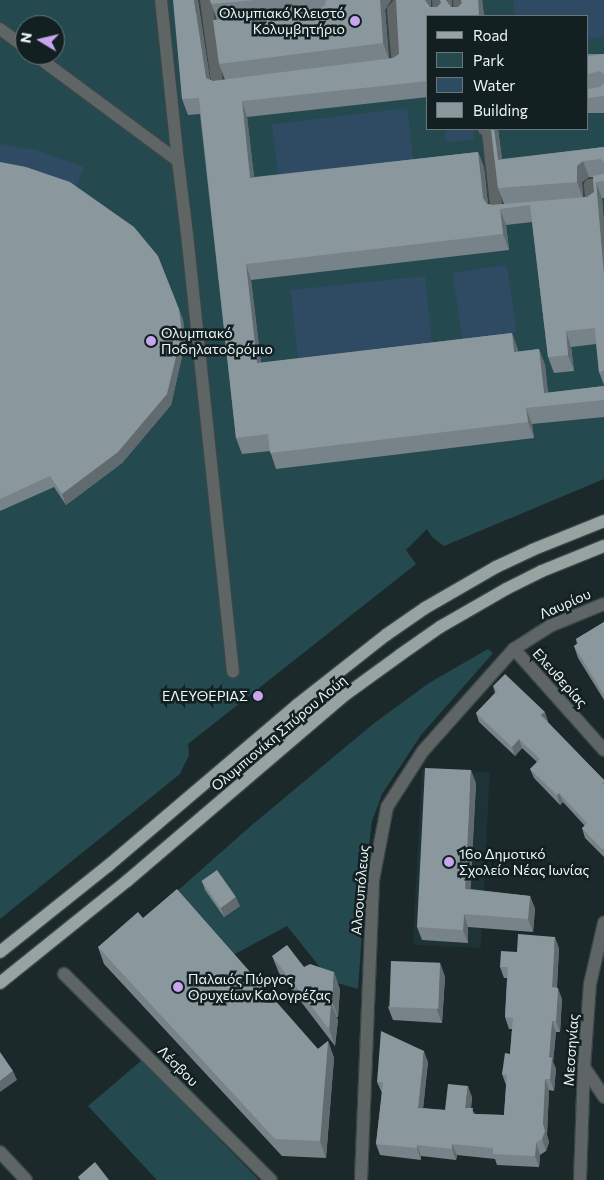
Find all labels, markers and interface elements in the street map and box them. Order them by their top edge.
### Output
place label: Ολυμπιακό Κλειστό Κολυμβητήριο [219,5,345,38]
north arrow [15,15,65,65]
marker: Ολυμπιακό Κλειστό Κολυμβητήριο [349,15,361,27]
legend [426,15,589,130]
text: Road [473,26,508,44]
text: N [16,31,35,44]
text: Park [473,51,504,69]
text: Water [473,76,515,94]
text: Building [473,101,528,119]
place label: Ολυμπιακό Ποδηλατοδρόμιο [161,325,273,358]
marker: Ολυμπιακό Ποδηλατοδρόμιο [145,335,157,347]
street label: Λαυρίου [537,585,593,623]
street label: Ελευθερίας [529,645,591,711]
street label: Ολυμπιονίκη Σπύρου Λούη [208,671,350,795]
place label: ΕΛΕΥΘΕΡΙΑΣ [162,688,248,704]
marker: ΕΛΕΥΘΕΡΙΑΣ [252,690,264,702]
street label: Αλσουπόλεως [348,844,372,936]
place label: 16ο Δημοτικό Σχολείο Νέας Ιωνίας [459,846,589,879]
marker: 16ο Δημοτικό Σχολείο Νέας Ιωνίας [443,856,455,868]
place label: Παλαιός Πύργος Ορυχείων Καλογρέζας [188,971,331,1004]
marker: Παλαιός Πύργος Ορυχείων Καλογρέζας [172,981,184,993]
street label: Μεσσηνίας [560,1013,582,1087]
street label: Λέσβου [154,1042,202,1090]

